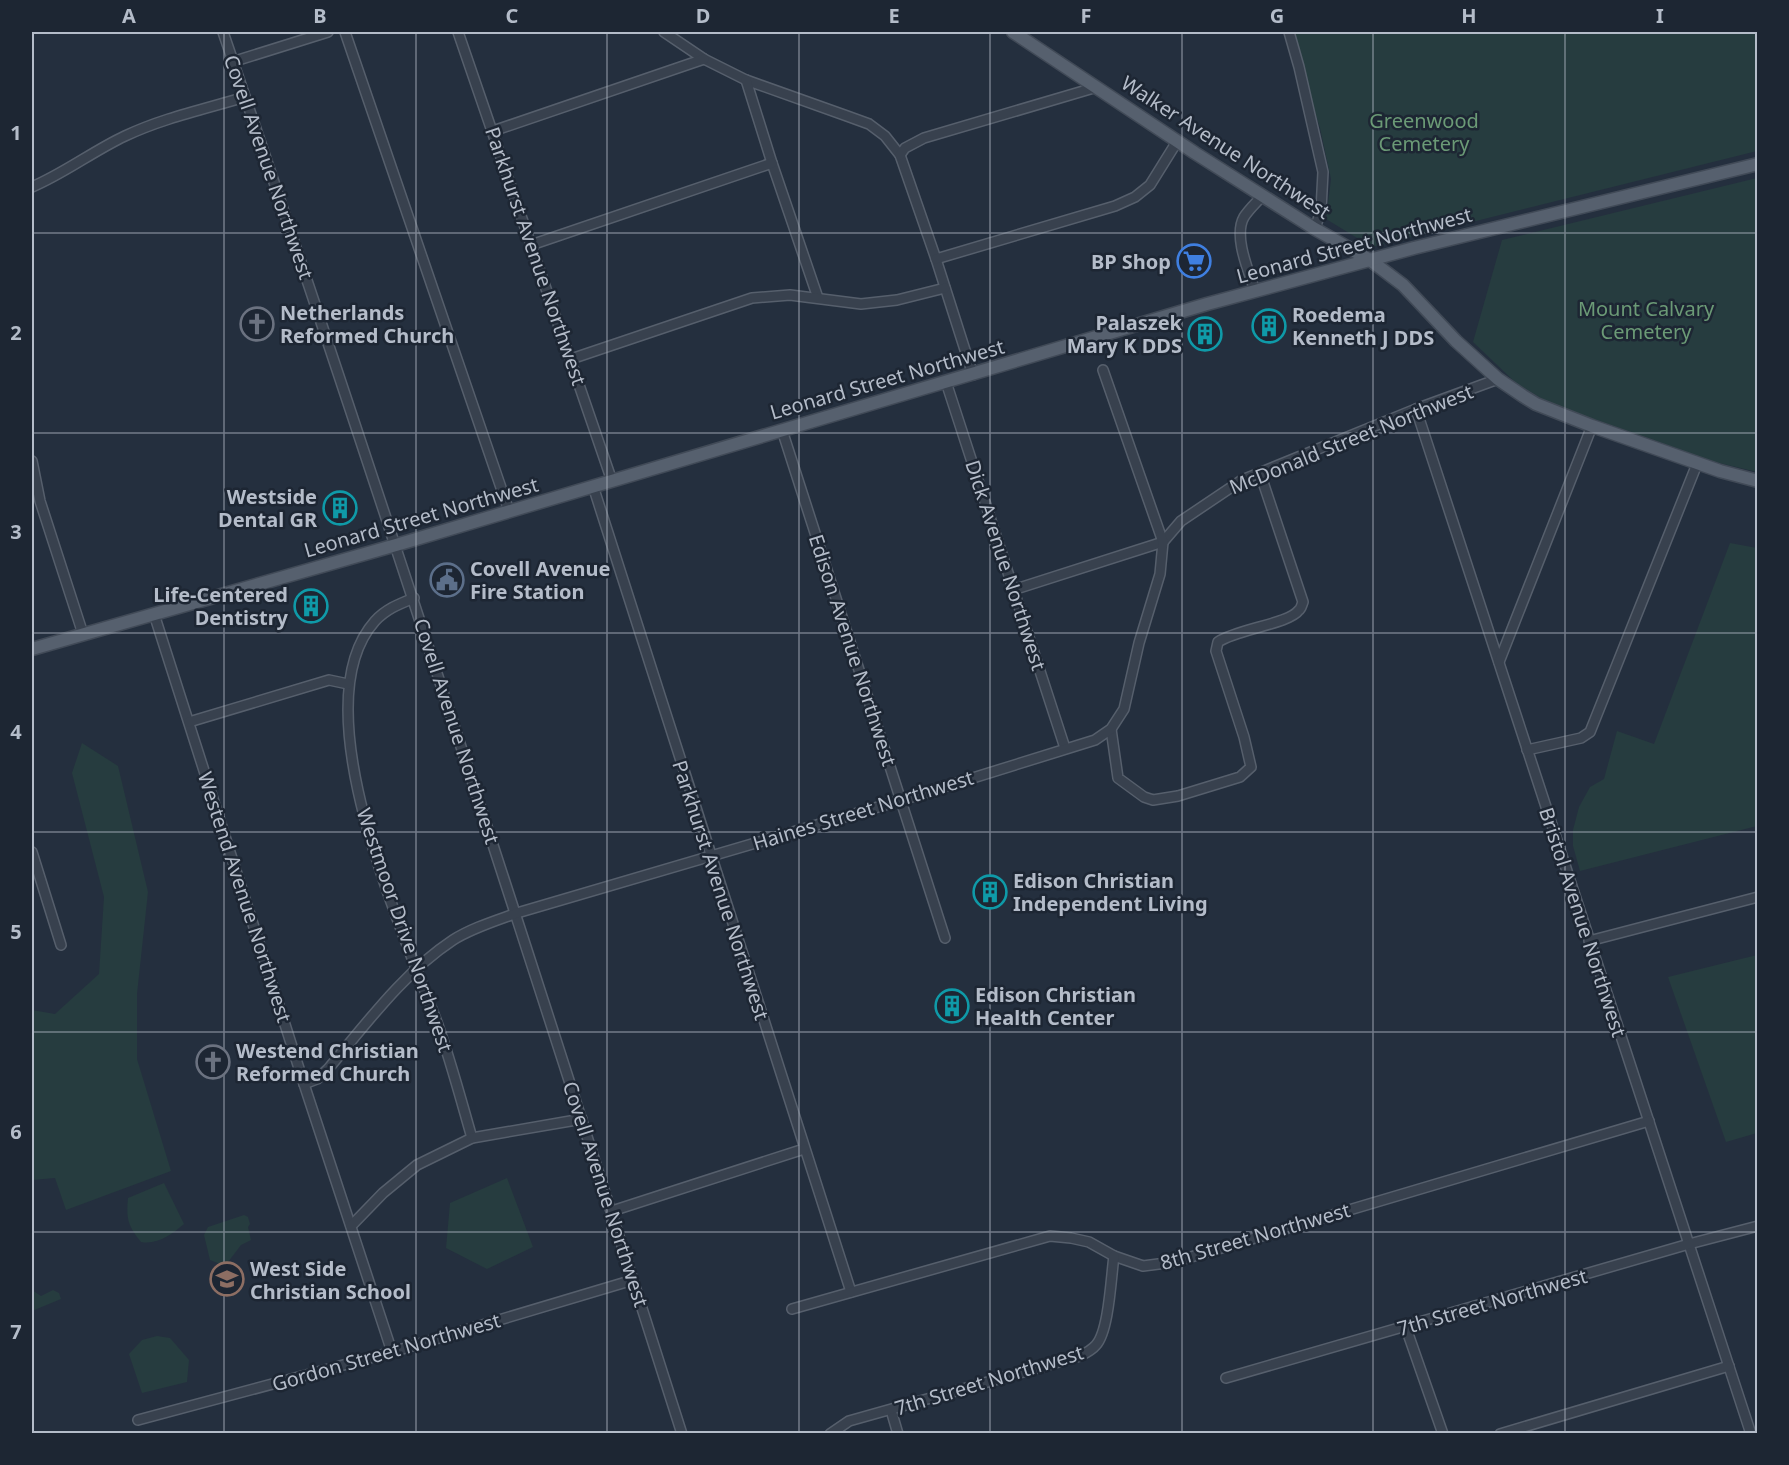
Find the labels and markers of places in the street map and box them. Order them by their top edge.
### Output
supermarket icon: BP Shop [1176,243,1212,279]
place label: BP Shop [1091,248,1171,275]
place label: Netherlands Reformed Church [280,299,454,349]
place label: Roedema Kenneth J DDS [1292,301,1434,351]
church icon: Netherlands Reformed Church [239,306,275,342]
building icon: Roedema Kenneth J DDS [1251,308,1287,344]
place label: Palaszek Mary K DDS [1067,309,1183,359]
building icon: Palaszek Mary K DDS [1187,316,1223,352]
place label: Westside Dental GR [218,483,318,533]
building icon: Westside Dental GR [322,490,358,526]
place label: Covell Avenue Fire Station [470,555,611,605]
public building icon: Covell Avenue Fire Station [429,562,465,598]
place label: Life-Centered Dentistry [153,581,289,631]
building icon: Life-Centered Dentistry [293,588,329,624]
place label: Edison Christian Independent Living [1013,867,1208,917]
building icon: Edison Christian Independent Living [972,874,1008,910]
place label: Edison Christian Health Center [975,981,1136,1031]
building icon: Edison Christian Health Center [934,988,970,1024]
place label: Westend Christian Reformed Church [236,1037,419,1087]
church icon: Westend Christian Reformed Church [195,1044,231,1080]
place label: West Side Christian School [250,1255,411,1305]
school or university icon: West Side Christian School [209,1261,245,1297]

